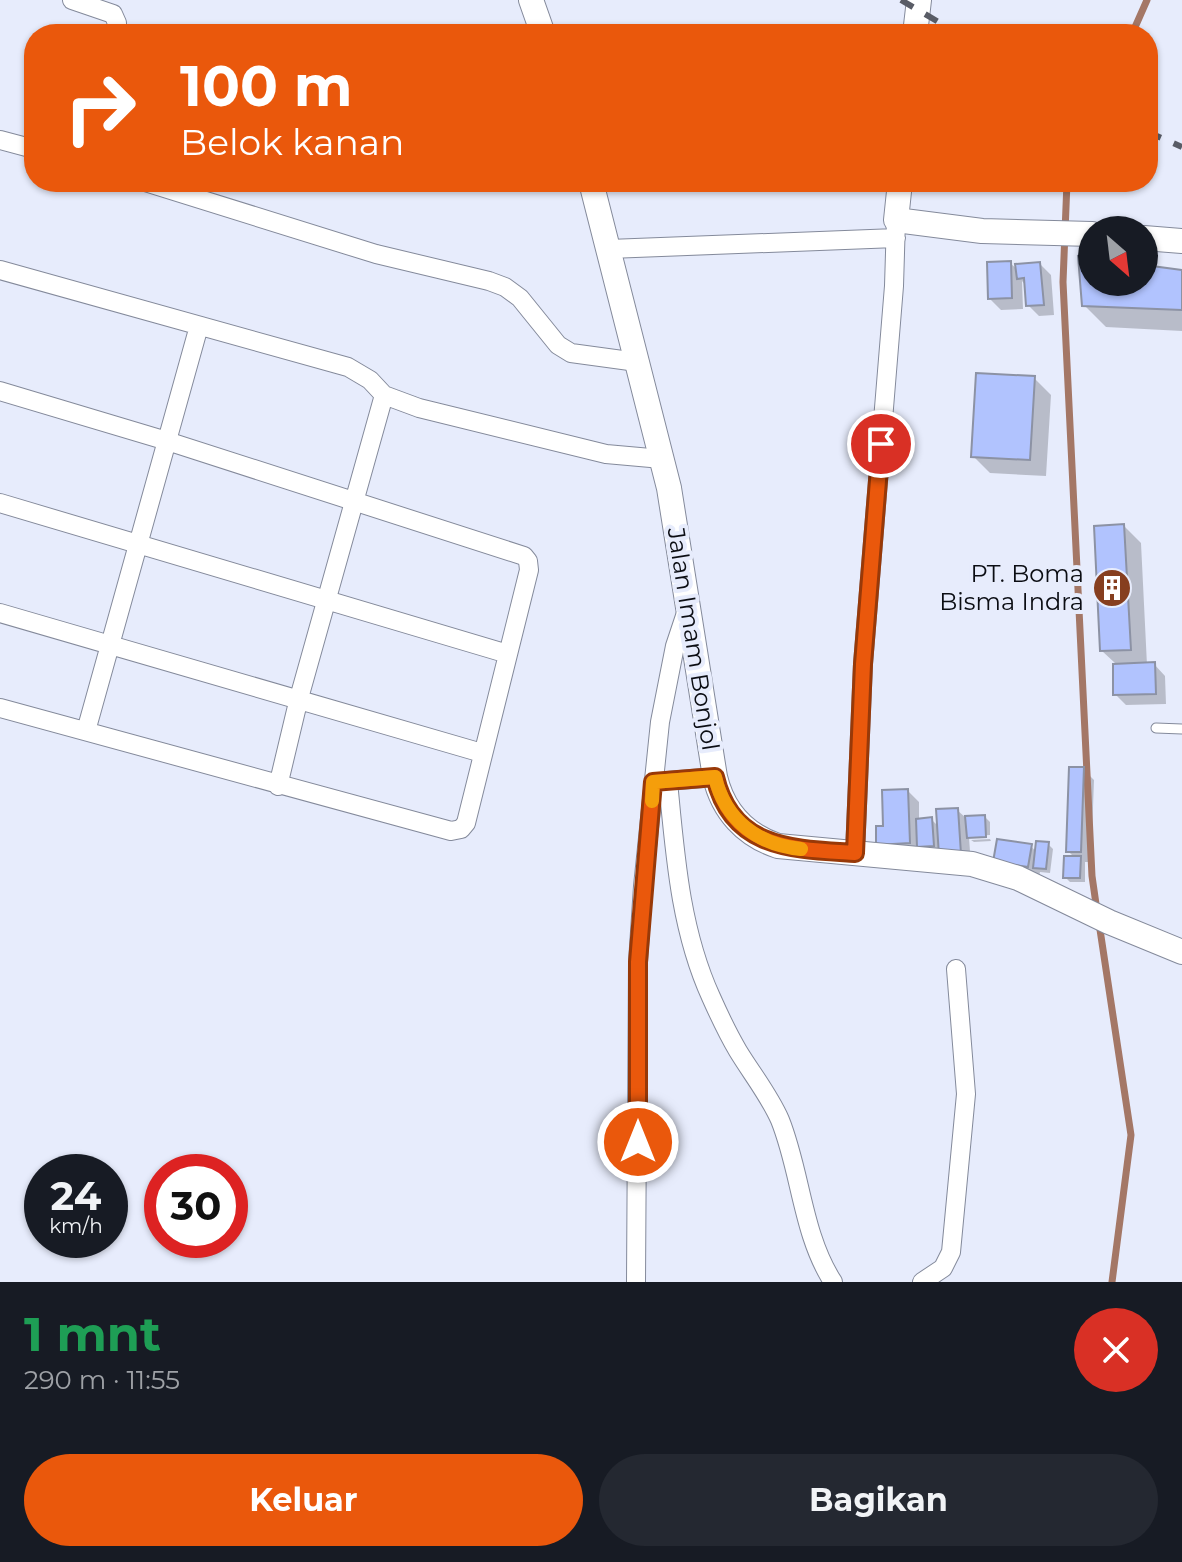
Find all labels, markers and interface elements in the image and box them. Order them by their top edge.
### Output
text: 100 m [180,52,353,120]
icon: right [48,56,152,160]
text: Belok kanan [180,120,404,164]
north arrow [1078,216,1158,296]
map controls [1078,216,1158,296]
pin [847,410,915,478]
icon: arrive [859,422,903,466]
street label: Jalan Imam Bonjol [661,524,725,752]
place label: PT. Boma Bisma Indra [939,559,1084,616]
building icon: PT. Boma Bisma Indra [1091,567,1133,609]
position arrow [596,1100,680,1184]
speed limit sign: 30 [144,1154,248,1258]
text: 24 [51,1171,101,1220]
text: km/h [49,1214,103,1238]
text: 1 mnt [24,1305,161,1363]
button: close [1074,1308,1158,1392]
text: 290 m · 11:55 [24,1364,180,1396]
button: Keluar [24,1454,583,1546]
button: Bagikan [599,1454,1158,1546]

